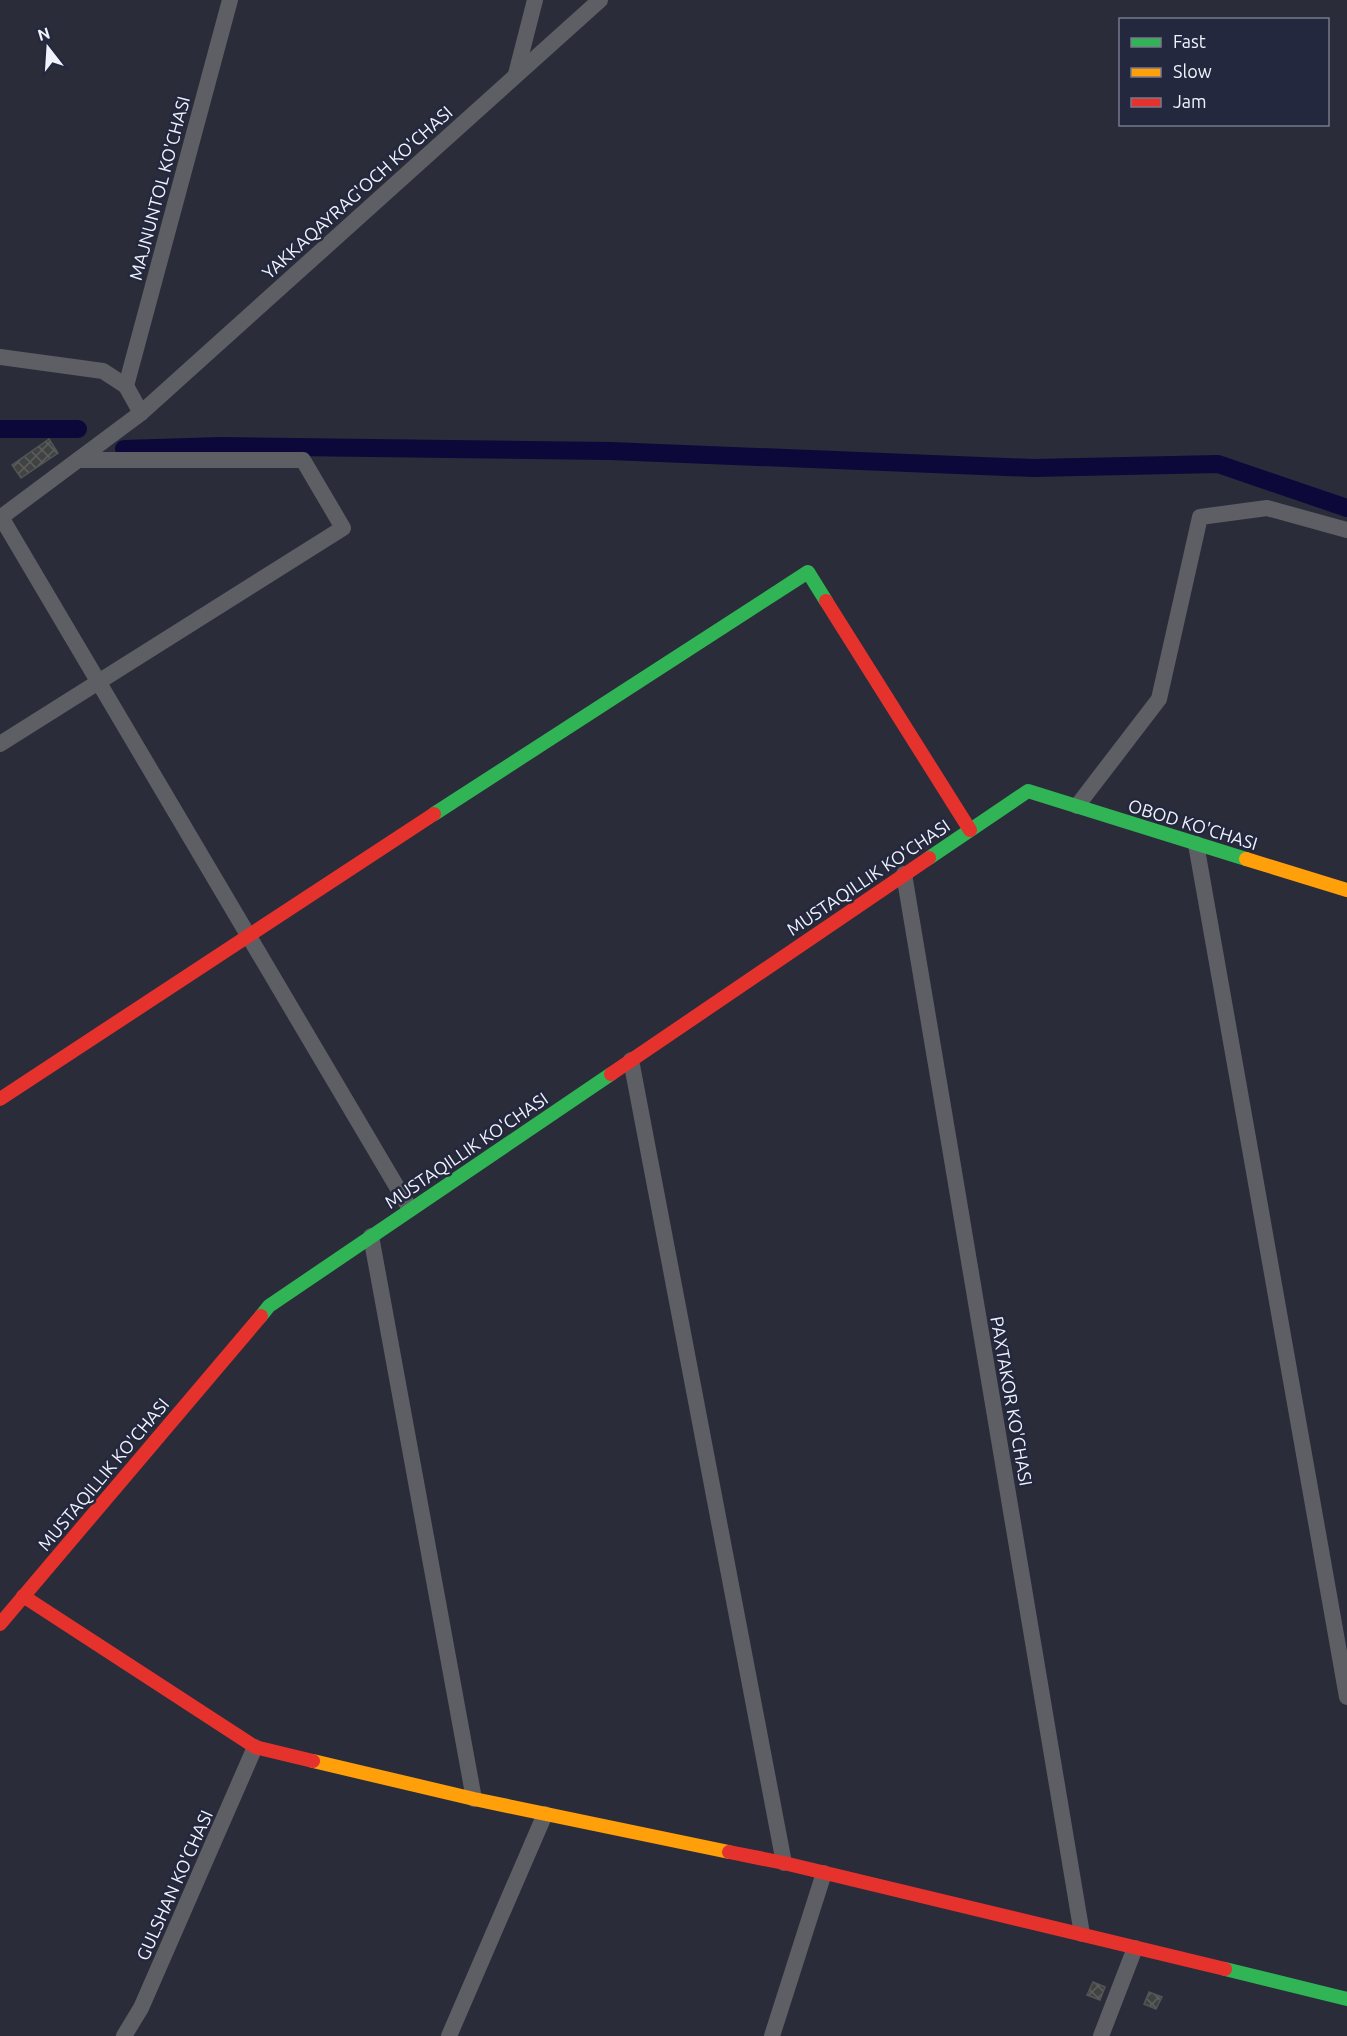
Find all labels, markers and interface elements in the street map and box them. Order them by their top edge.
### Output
north arrow [18,18,78,78]
legend [1119,18,1329,126]
text: N [35,23,52,44]
text: Fast [1173,31,1206,51]
text: Slow [1173,61,1212,81]
text: Jam [1173,91,1207,111]
street label: MAJNUNTOL KO'CHASI [125,94,193,282]
street label: YAKKAQAYRAG'OCH KO'CHASI [258,101,457,283]
street label: OBOD KO'CHASI [1126,795,1260,853]
street label: MUSTAQILLIK KO'CHASI [783,815,954,940]
street label: MUSTAQILLIK KO'CHASI [381,1088,552,1213]
street label: PAXTAKOR KO'CHASI [987,1315,1037,1487]
street label: MUSTAQILLIK KO'CHASI [33,1394,173,1555]
street label: GULSHAN KO'CHASI [132,1807,216,1963]

